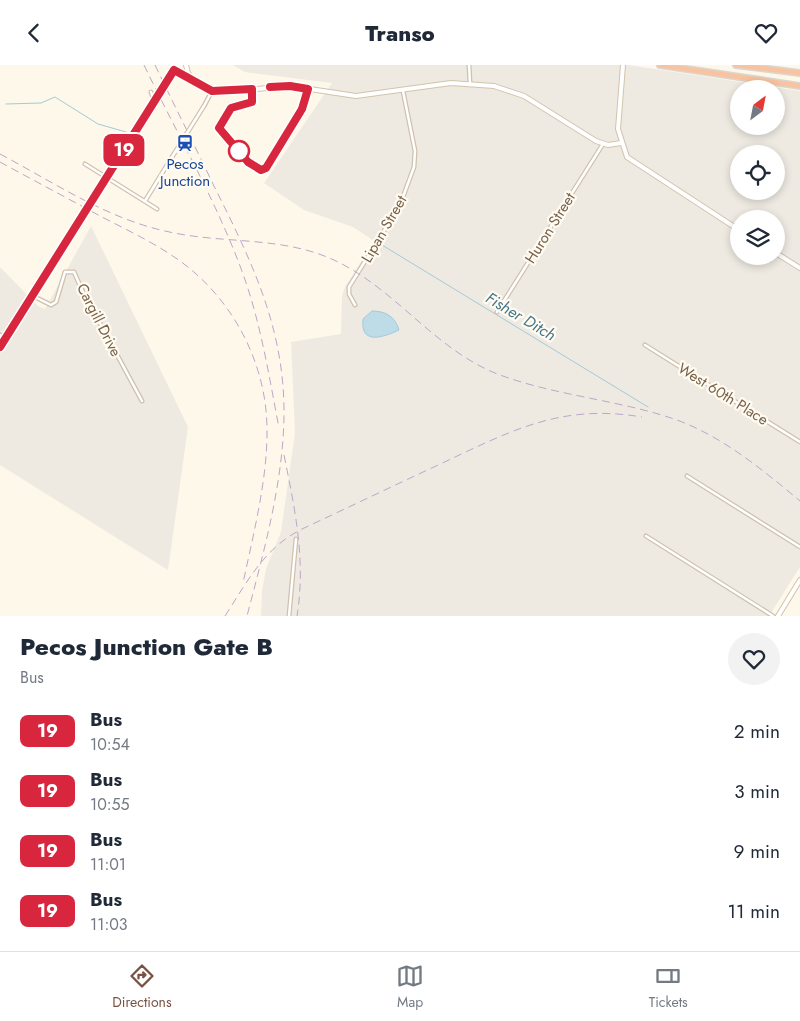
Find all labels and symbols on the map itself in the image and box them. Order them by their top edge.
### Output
north arrow [730,80,785,135]
station icon: Pecos Junction [175,133,195,153]
line badge: 19 [102,134,146,166]
unlabelled marker [228,140,250,162]
place label: Pecos Junction [158,153,210,192]
street label: Huron Street [520,188,581,268]
street label: Lipan Street [356,191,412,267]
street label: Cargill Drive [71,280,127,361]
water label: Fisher Ditch [481,286,560,346]
street label: West 60th Place [674,357,773,431]

